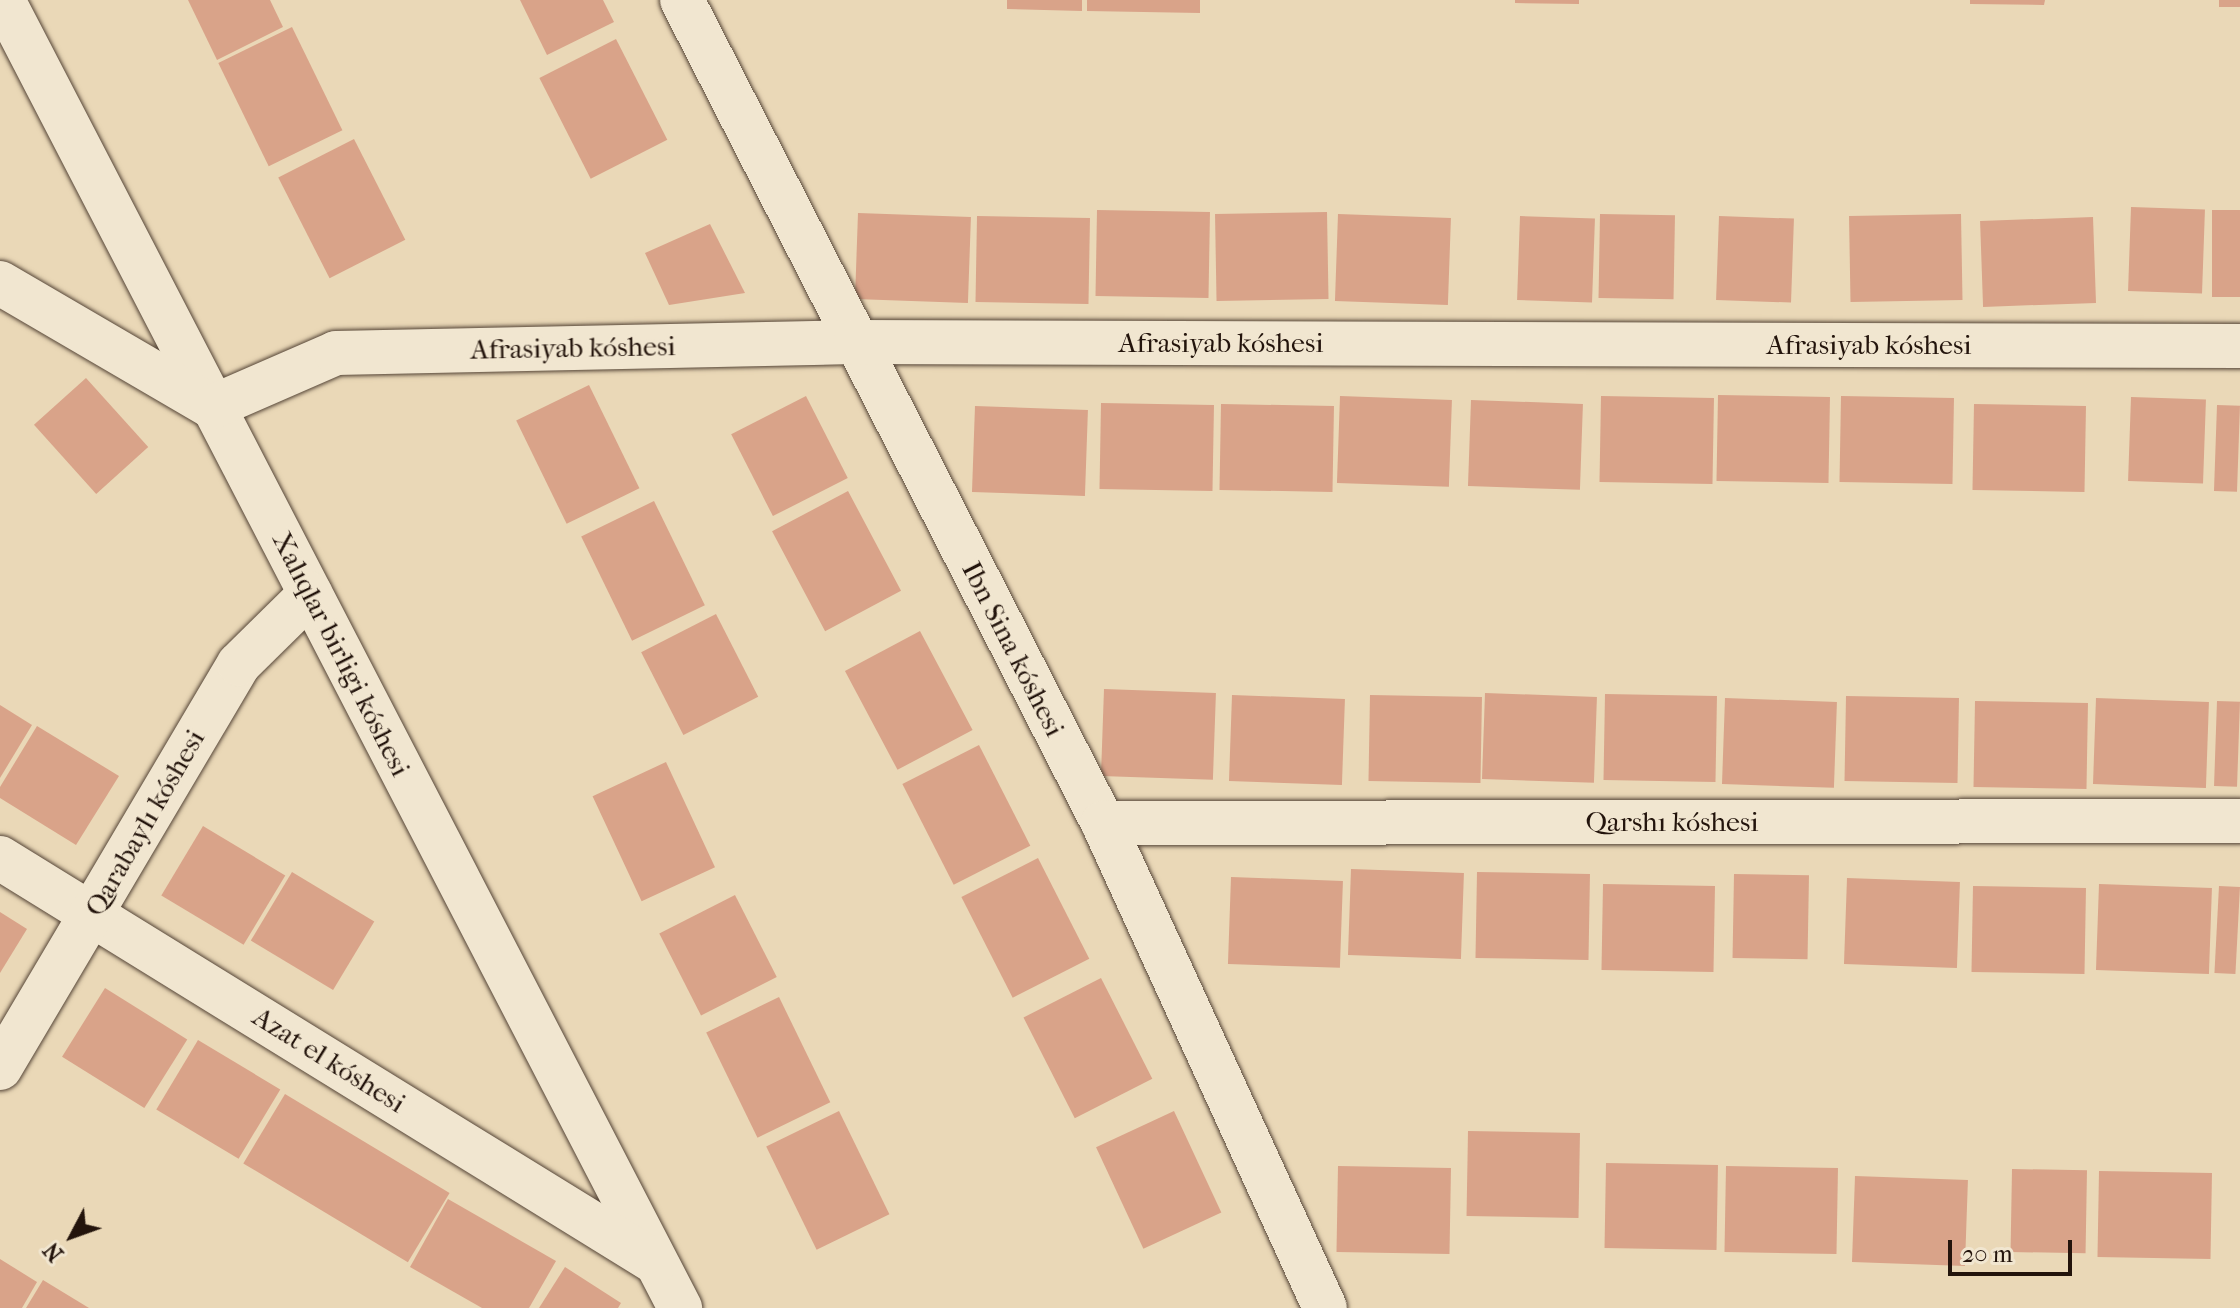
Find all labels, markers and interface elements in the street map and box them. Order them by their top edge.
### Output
street label: Afrasiyab kóshesi [1118,326,1324,360]
street label: Afrasiyab kóshesi [1766,328,1972,362]
street label: Afrasiyab kóshesi [470,329,676,367]
street label: Xalıqlar birligi kóshesi [265,526,417,782]
street label: Ibn Sina kóshesi [954,556,1072,742]
street label: Qarabaylı kóshesi [78,724,212,922]
street label: Qarshı kóshesi [1585,805,1759,839]
street label: Azat el kóshesi [247,1000,411,1120]
north arrow [32,1196,112,1276]
scale bar [1952,1224,2076,1274]
text: N [39,1237,69,1267]
text: 20 m [1962,1240,2013,1268]

